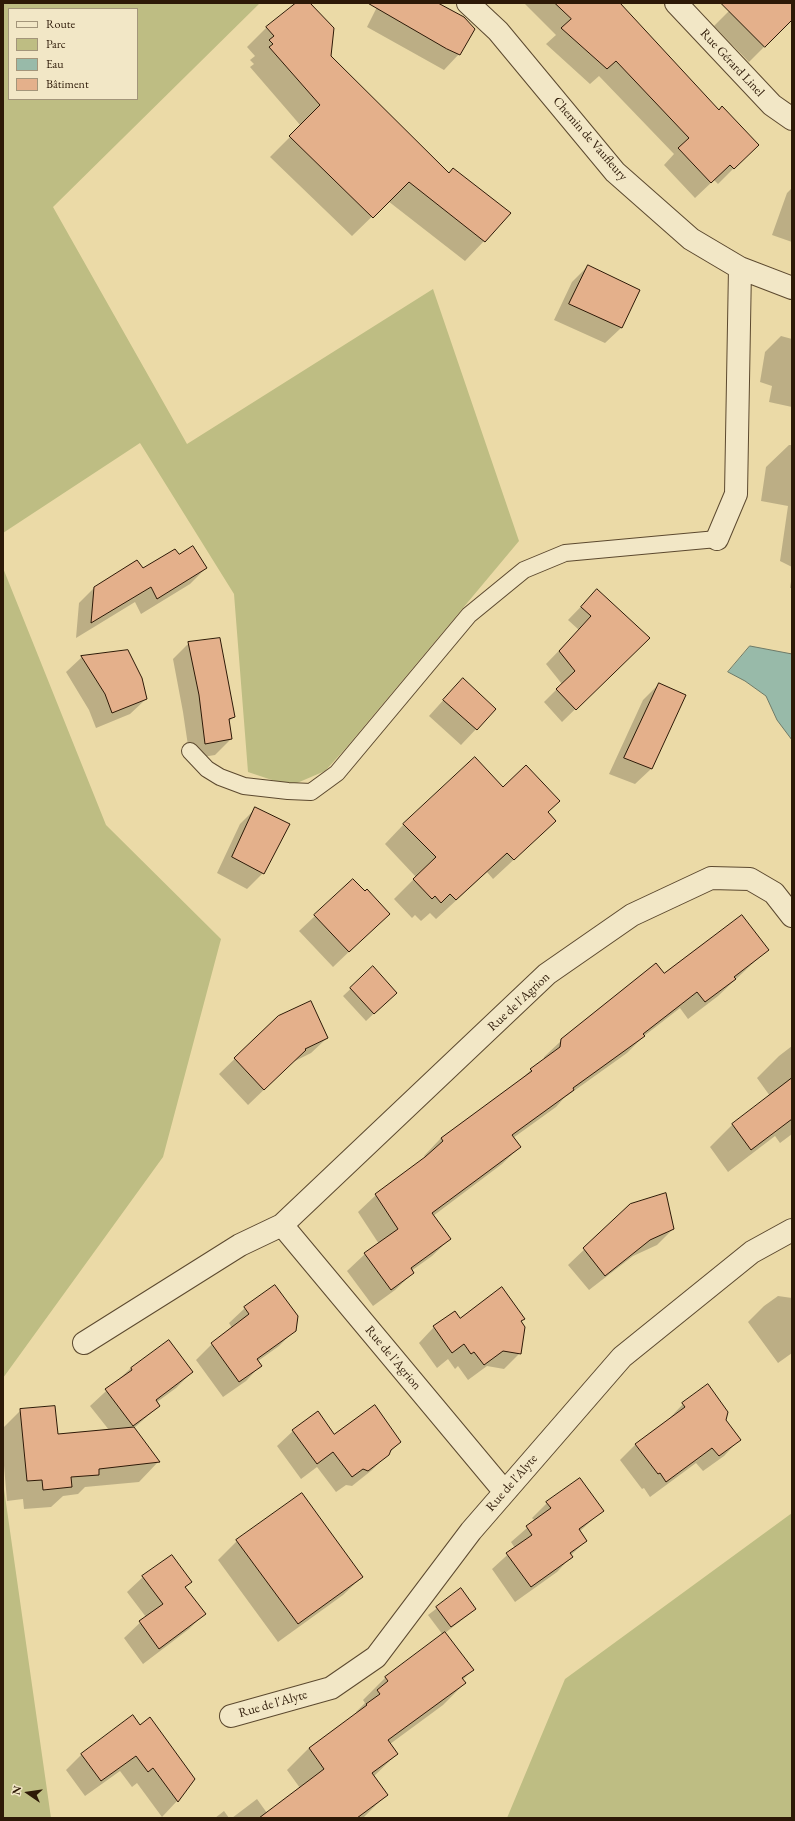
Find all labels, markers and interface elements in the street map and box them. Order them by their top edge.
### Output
legend [8,8,138,100]
text: Route [46,16,75,32]
street label: Rue Gérard Linel [697,26,767,100]
text: Parc [46,36,66,52]
text: Eau [46,56,64,72]
text: Bâtiment [46,76,89,92]
street label: Chemin de Vaufleury [549,94,631,184]
street label: Rue de l'Agrion [485,969,553,1035]
street label: Rue de l'Agrion [362,1323,424,1393]
street label: Rue de l'Alyte [483,1451,541,1515]
street label: Rue de l'Alyte [237,1687,309,1721]
north arrow [8,1773,48,1813]
text: N [8,1784,24,1796]

